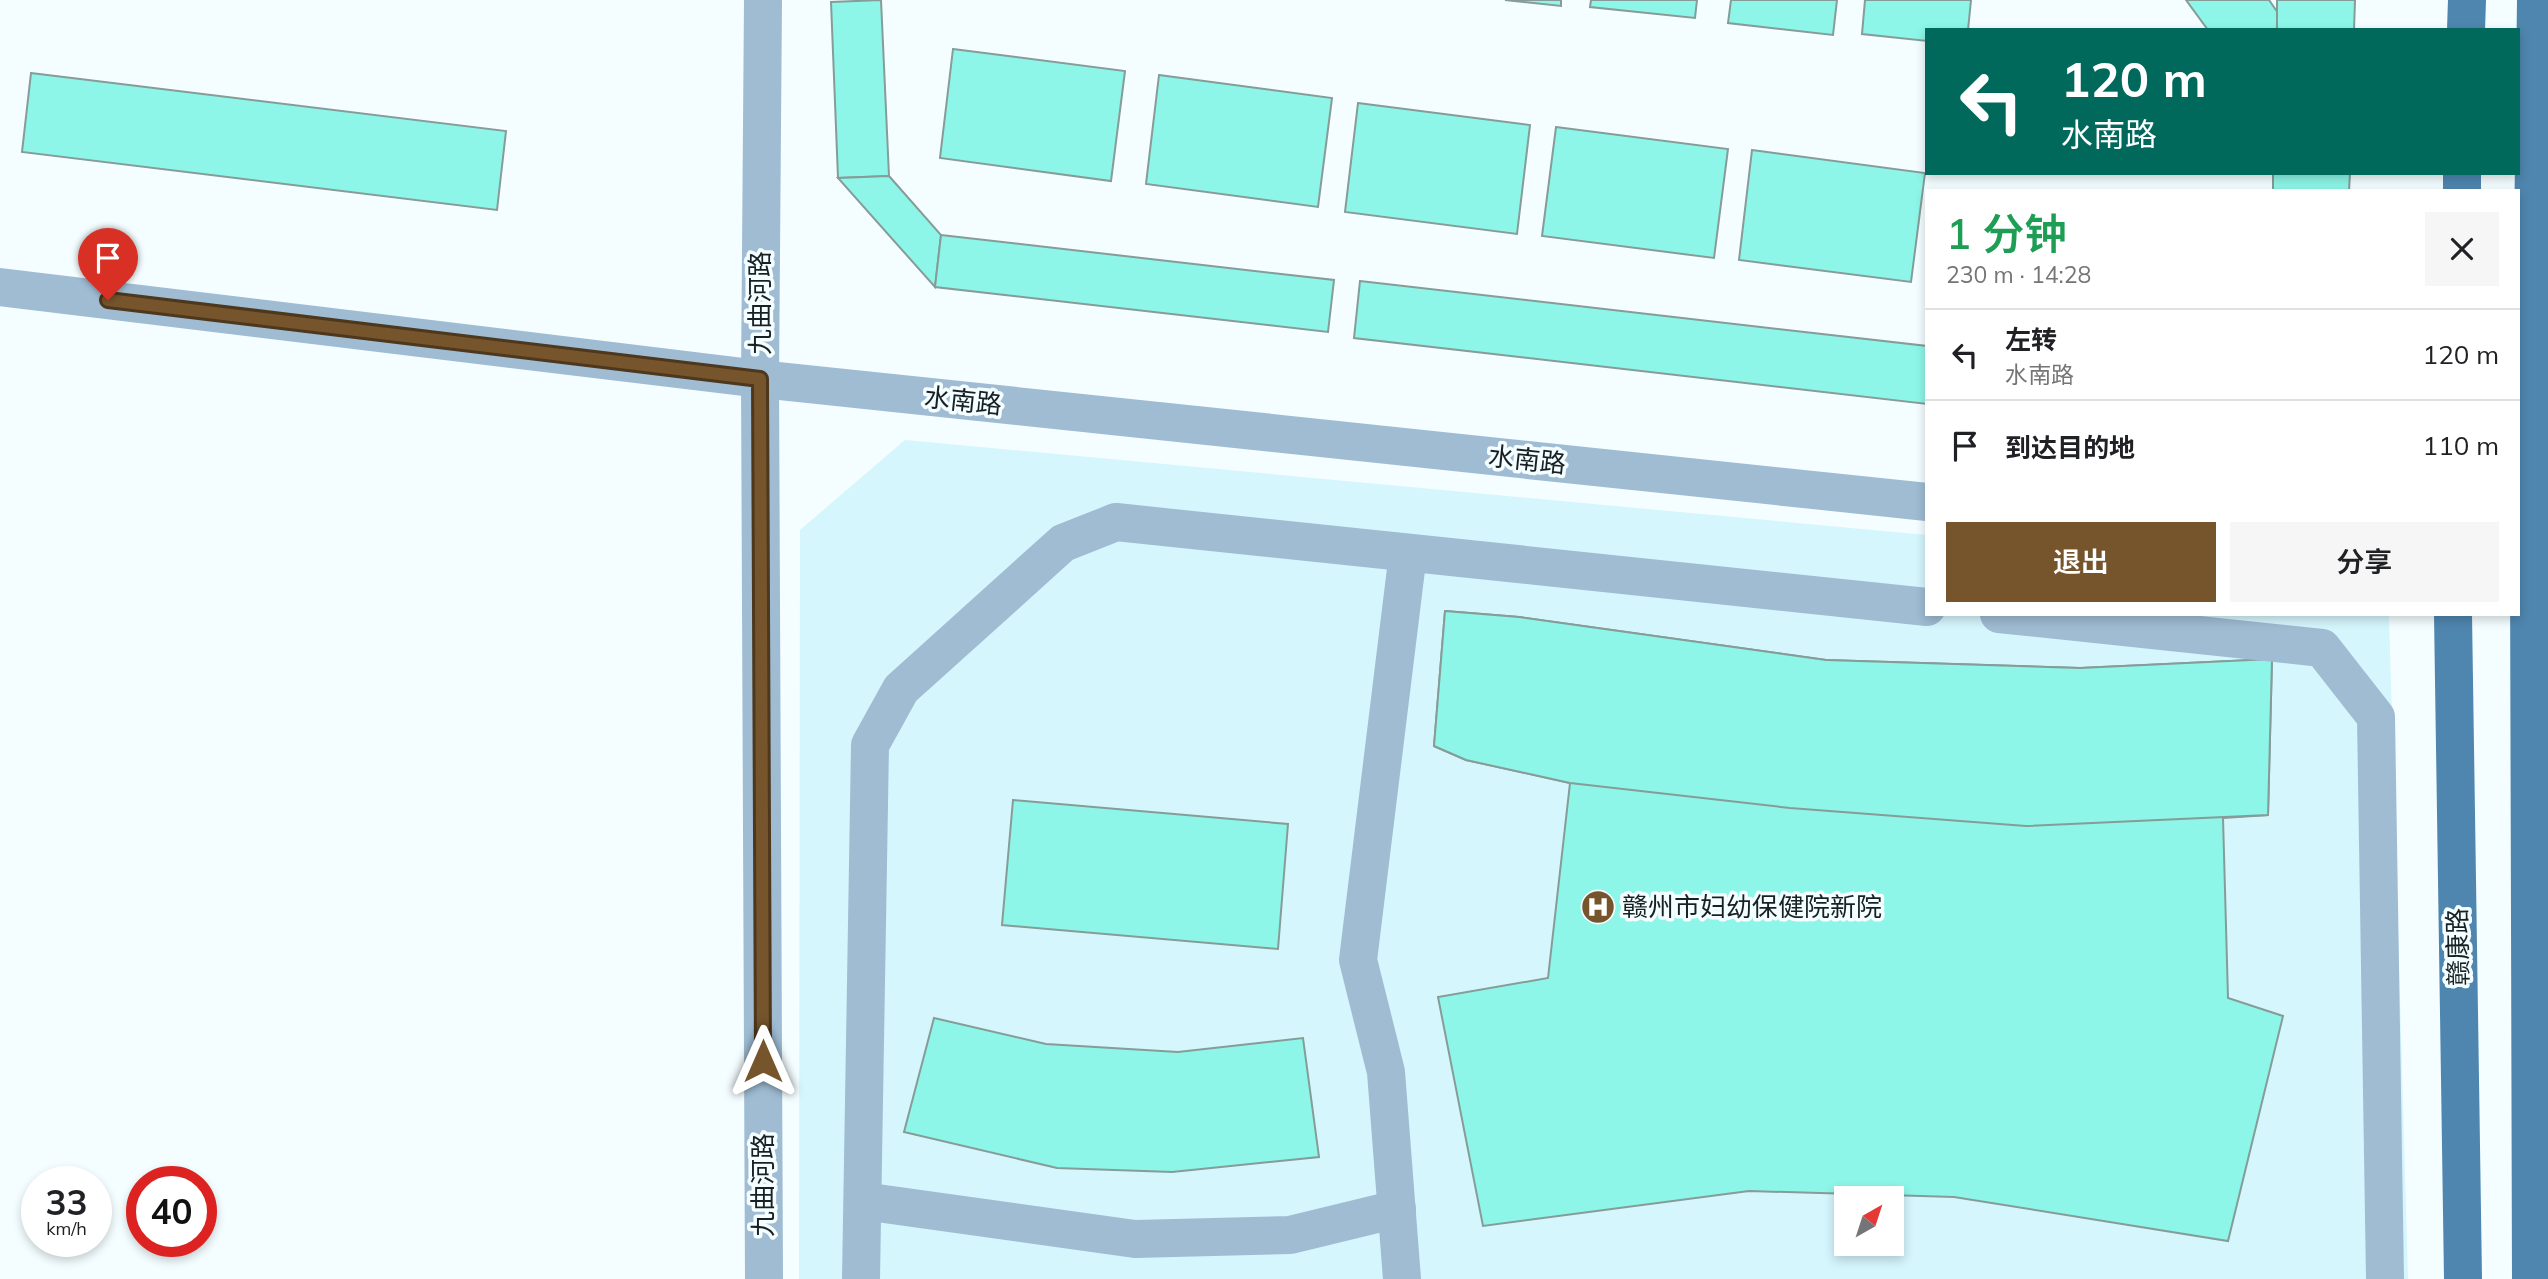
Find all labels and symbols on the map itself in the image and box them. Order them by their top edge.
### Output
pin [78,228,138,300]
street label: 九曲河路 [743,251,776,355]
street label: 水南路 [923,380,1004,421]
street label: 水南路 [1487,439,1568,480]
hospital icon: 赣州市妇幼保健院新院 [1579,888,1617,926]
place label: 赣州市妇幼保健院新院 [1622,890,1882,923]
street label: 赣康路 [2440,908,2475,986]
position arrow [726,1024,800,1098]
street label: 九曲河路 [746,1133,779,1237]
speed limit sign: 40 [126,1166,217,1257]
north arrow [1834,1186,1904,1256]

